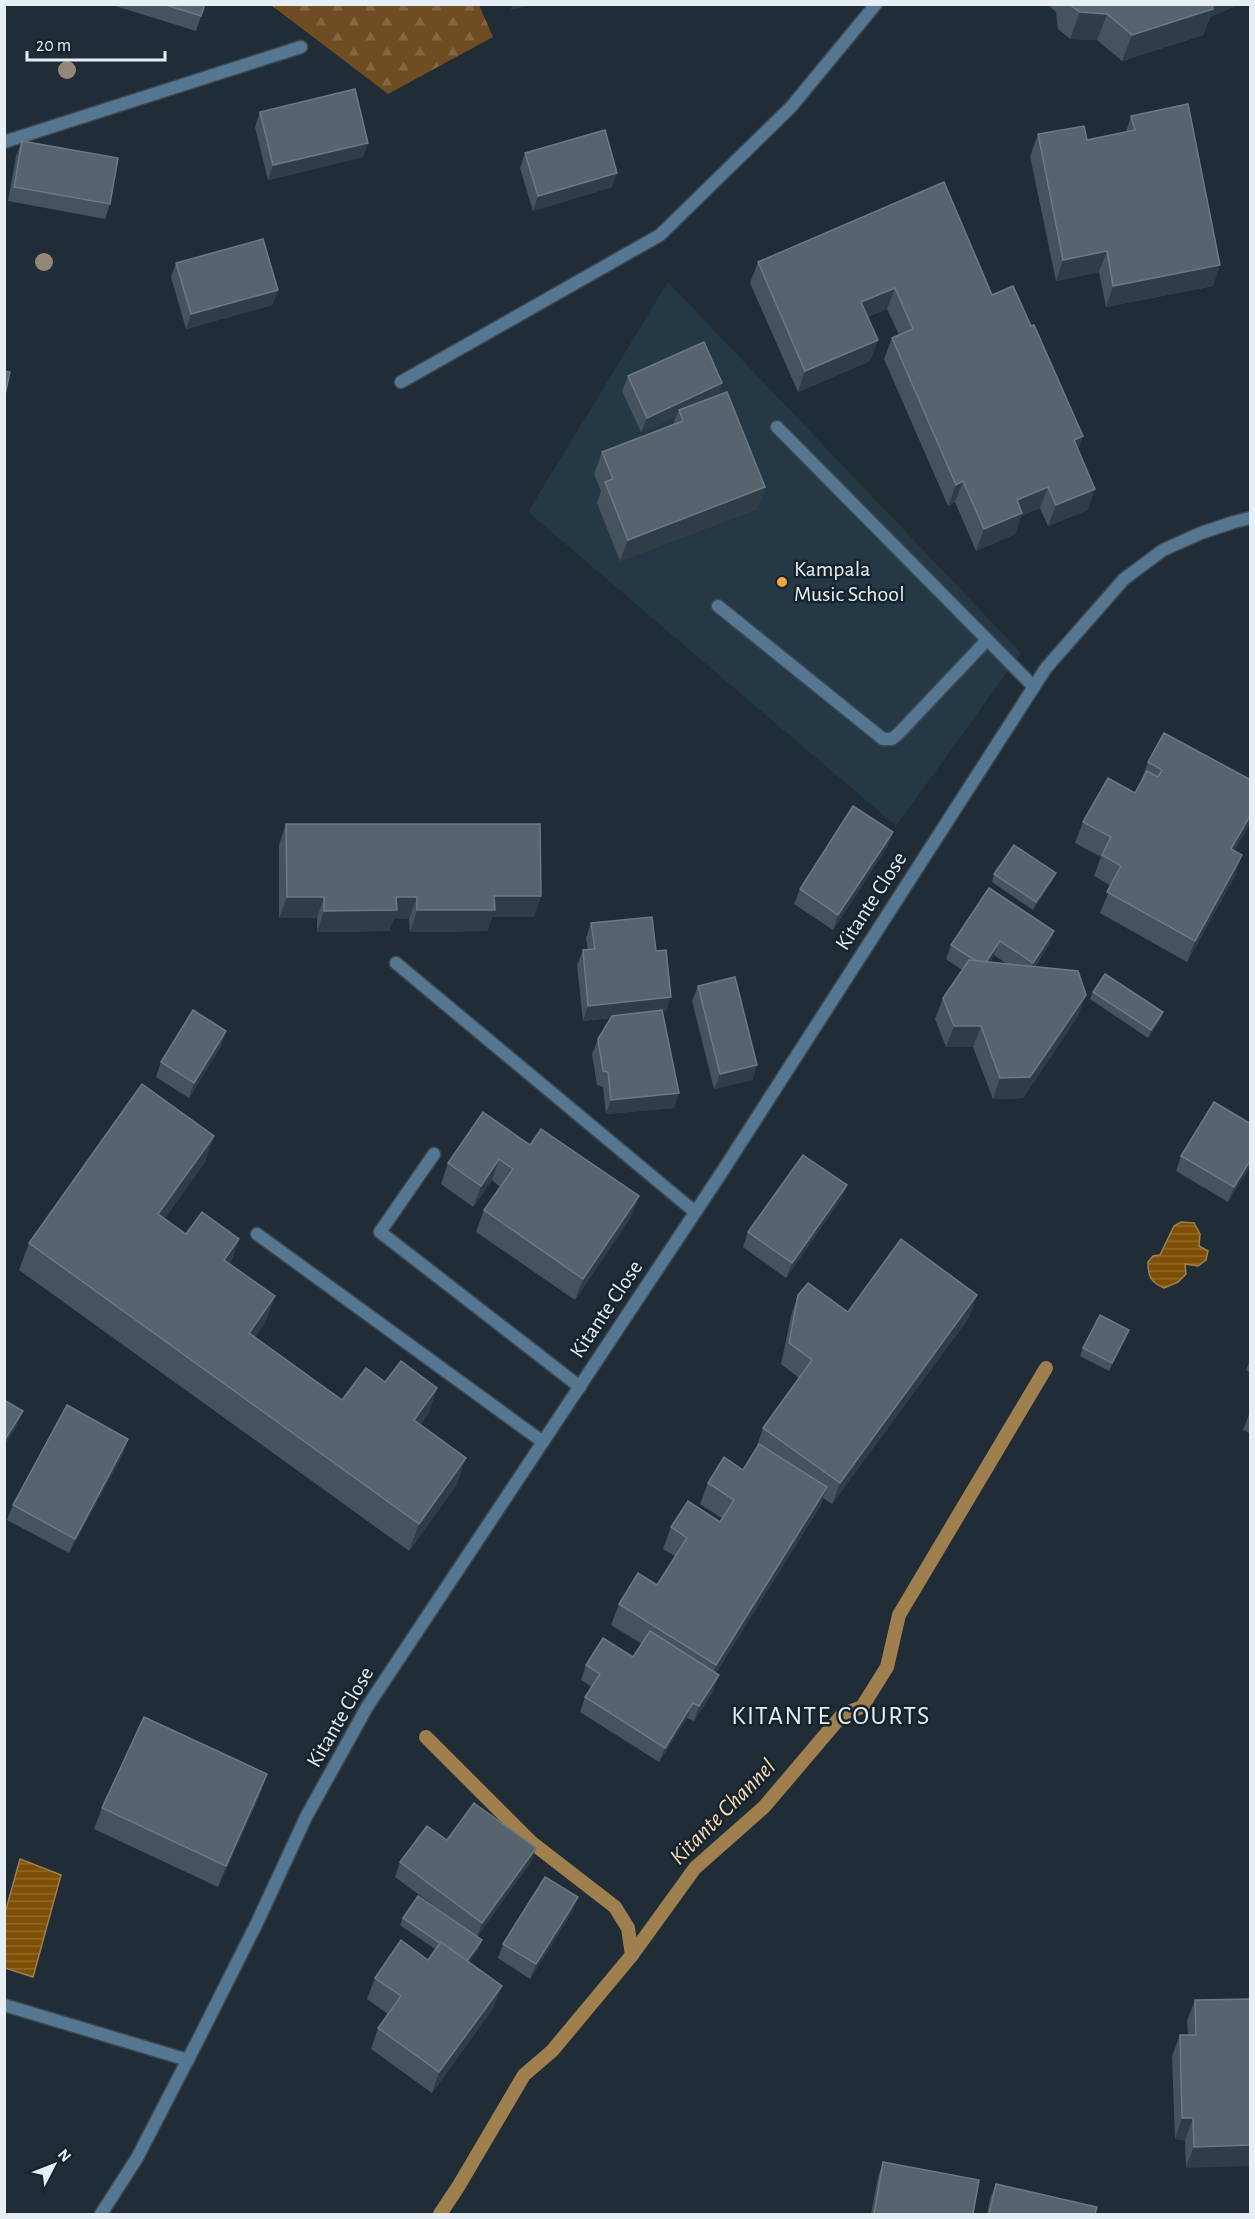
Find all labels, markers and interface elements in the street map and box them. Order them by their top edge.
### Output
scale bar [27,24,165,62]
text: 20 m [36,37,71,55]
place label: Kampala Music School [794,558,905,605]
marker: Kampala Music School [775,575,789,589]
street label: Kitante Close [831,848,911,954]
street label: Kitante Close [566,1256,646,1362]
street label: Kitante Close [302,1663,378,1771]
district label: KITANTE COURTS [731,1703,931,1729]
water label: Kitante Channel [666,1754,781,1869]
north arrow [24,2135,84,2195]
text: N [55,2146,74,2165]

